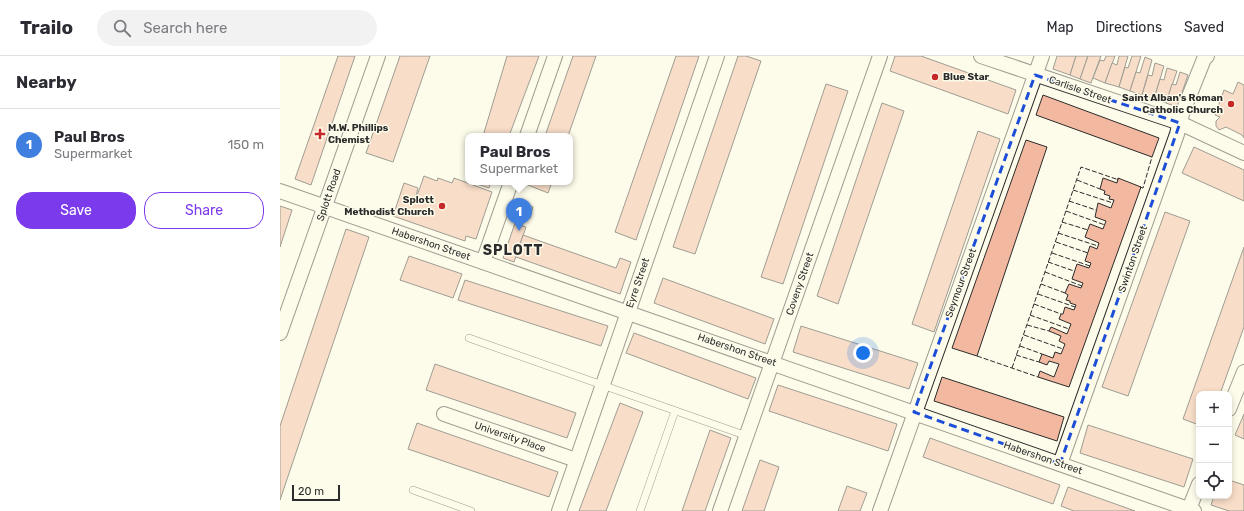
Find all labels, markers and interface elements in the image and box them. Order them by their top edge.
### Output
search box [97,10,377,46]
text: Trailo [20,16,73,39]
icon: search [111,17,133,39]
text: Search here [143,19,227,37]
text: Map [1047,19,1074,36]
text: Directions [1096,19,1162,36]
text: Saved [1184,19,1224,36]
place label: Blue Star [943,71,990,83]
text: Nearby [16,72,77,92]
marker: Blue Star [930,72,940,82]
street label: Carlisle Street [1047,74,1113,106]
place label: Saint Alban's Roman Catholic Church [1122,92,1223,116]
marker: Saint Alban's Roman Catholic Church [1226,99,1236,109]
place label: M.W. Phillips Chemist [328,122,389,146]
text: Paul Bros [54,128,125,146]
marker: M.W. Phillips Chemist [315,129,325,139]
popup [465,133,573,185]
text: 1 [26,137,32,152]
text: 150 m [228,137,264,152]
text: Paul Bros [480,143,551,161]
text: Supermarket [54,146,132,161]
text: Supermarket [480,161,558,176]
street label: Splott Road [314,167,344,223]
button: Save [16,192,136,229]
button: Share [144,192,264,229]
place label: Splott Methodist Church [344,194,434,218]
pin: 1 [506,198,532,231]
marker: Splott Methodist Church [437,201,447,211]
street label: Swinton Street [1116,224,1150,294]
street label: Habershon Street [390,225,472,263]
district label: SPLOTT [483,242,543,259]
street label: Seymour Street [943,247,979,319]
street label: Coveny Street [784,251,816,317]
street label: Eyre Street [624,256,652,310]
street label: Habershon Street [696,331,778,369]
your location [853,343,873,363]
map controls [1196,391,1232,499]
button: + [1196,391,1232,427]
street label: University Place [473,419,548,455]
button: − [1196,427,1232,463]
street label: Habershon Street [1002,439,1084,477]
button: locate [1196,463,1232,499]
scale bar [292,483,340,502]
text: 20 m [298,485,324,498]

